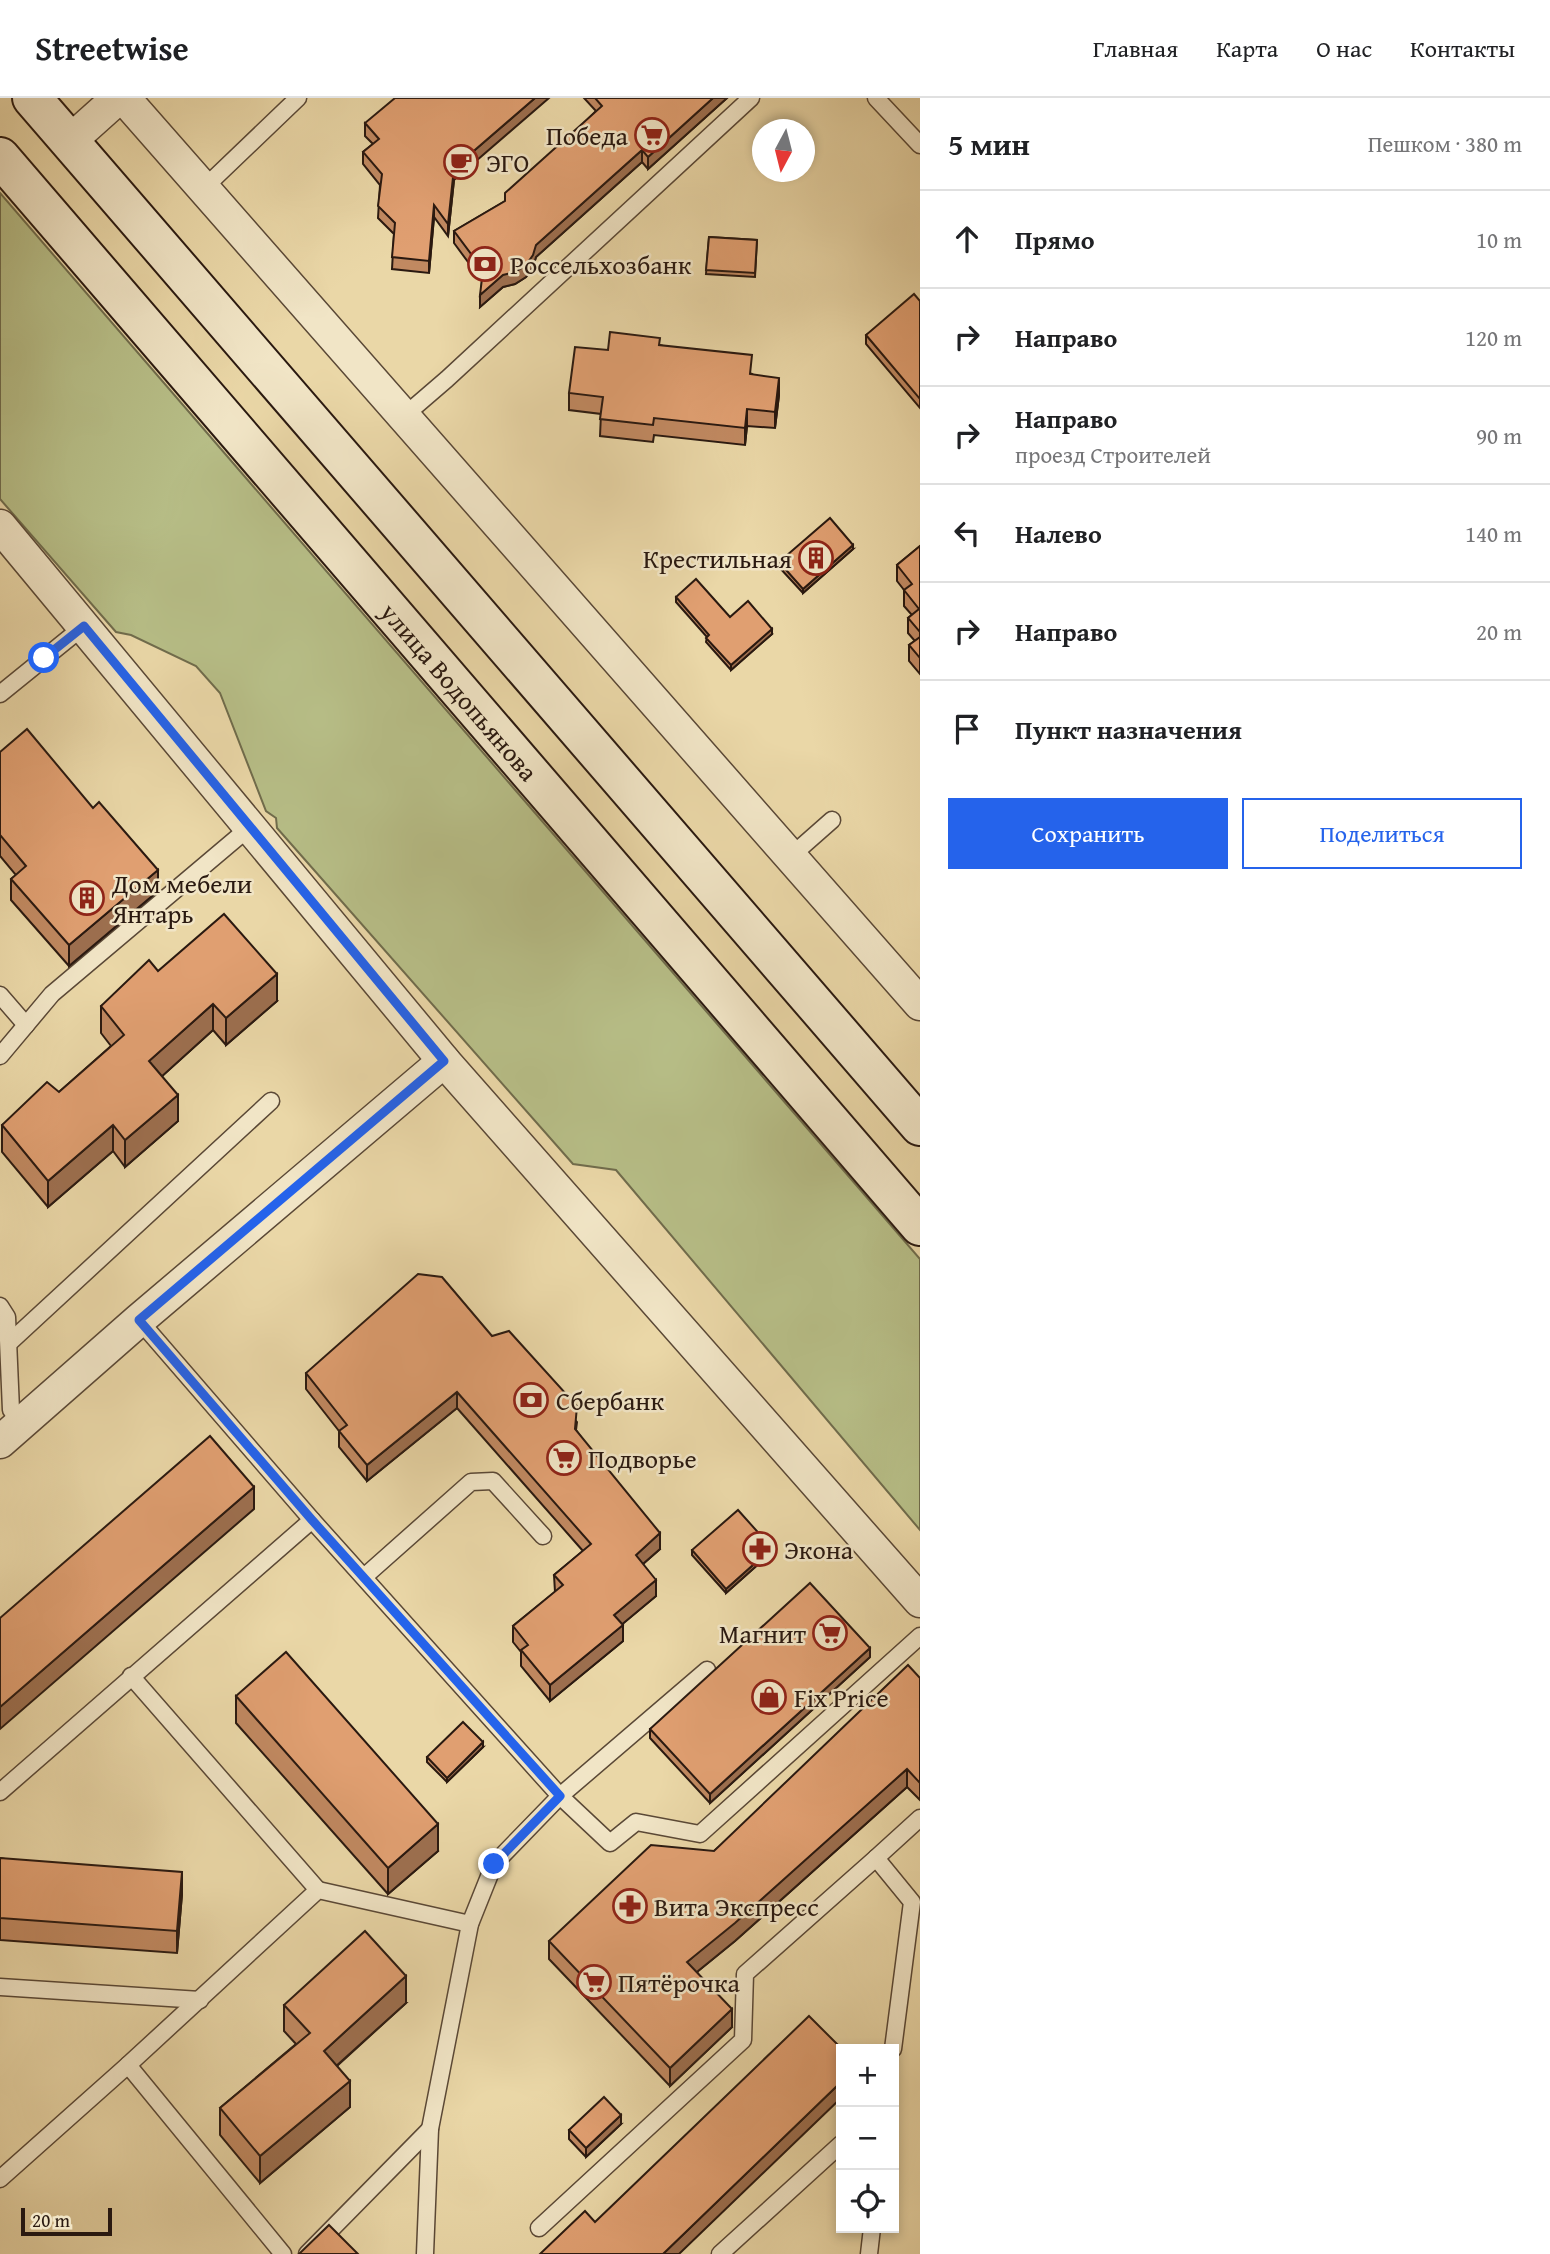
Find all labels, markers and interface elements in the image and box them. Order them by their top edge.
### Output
text: Streetwise [35,24,189,72]
text: Главная [1093,31,1178,66]
text: Карта [1216,31,1278,66]
text: О нас [1316,31,1372,66]
text: Контакты [1410,31,1515,66]
place label: Победа [546,116,629,155]
supermarket icon: Победа [633,116,671,154]
north arrow [752,119,815,182]
text: 5 мин [948,122,1030,166]
text: Пешком · 380 m [1368,127,1522,160]
cafe icon: ЭГО [442,143,480,181]
place label: ЭГО [486,143,529,182]
icon: ahead [948,220,986,258]
text: Прямо [1015,220,1095,259]
text: 10 m [1476,223,1522,256]
bank icon: Россельхозбанк [466,245,504,283]
place label: Россельхозбанк [510,245,692,284]
icon: right [948,318,986,356]
text: Направо [1015,318,1117,357]
text: 120 m [1465,321,1522,354]
text: Направо [1015,399,1117,438]
icon: right [948,416,986,454]
text: 90 m [1476,419,1522,452]
text: проезд Строителей [1015,438,1211,471]
icon: left [948,514,986,552]
text: Налево [1015,514,1102,553]
text: 140 m [1465,517,1522,550]
place label: Крестильная [643,539,792,578]
building icon: Крестильная [797,539,835,577]
street label: улица Водопьянова [371,593,548,790]
icon: right [948,612,986,650]
text: Направо [1015,612,1117,651]
text: 20 m [1476,615,1522,648]
route start [28,642,59,673]
icon: arrive [948,710,986,748]
text: Пункт назначения [1015,710,1242,749]
button: Сохранить [948,798,1228,869]
button: Поделиться [1242,798,1522,869]
place label: Дом мебели Янтарь [111,864,252,933]
building icon: Дом мебели Янтарь [68,879,106,917]
bank icon: Сбербанк [512,1381,550,1419]
place label: Сбербанк [556,1381,664,1420]
supermarket icon: Подворье [545,1439,583,1477]
place label: Подворье [588,1439,697,1478]
pharmacy icon: Экона [741,1530,779,1568]
place label: Экона [784,1530,854,1569]
place label: Магнит [719,1614,806,1653]
supermarket icon: Магнит [811,1614,849,1652]
shop icon: Fix Price [750,1678,788,1716]
place label: Fix Price [794,1678,889,1717]
route end [478,1848,509,1879]
pharmacy icon: Вита Экспресс [611,1887,649,1925]
place label: Вита Экспресс [654,1887,819,1926]
supermarket icon: Пятёрочка [575,1963,613,2001]
place label: Пятёрочка [618,1963,740,2002]
map controls [836,2044,899,2233]
button: + [836,2044,899,2107]
button: − [836,2107,899,2170]
button: locate [836,2170,899,2233]
scale bar [21,2205,112,2237]
text: 20 m [32,2206,70,2234]

